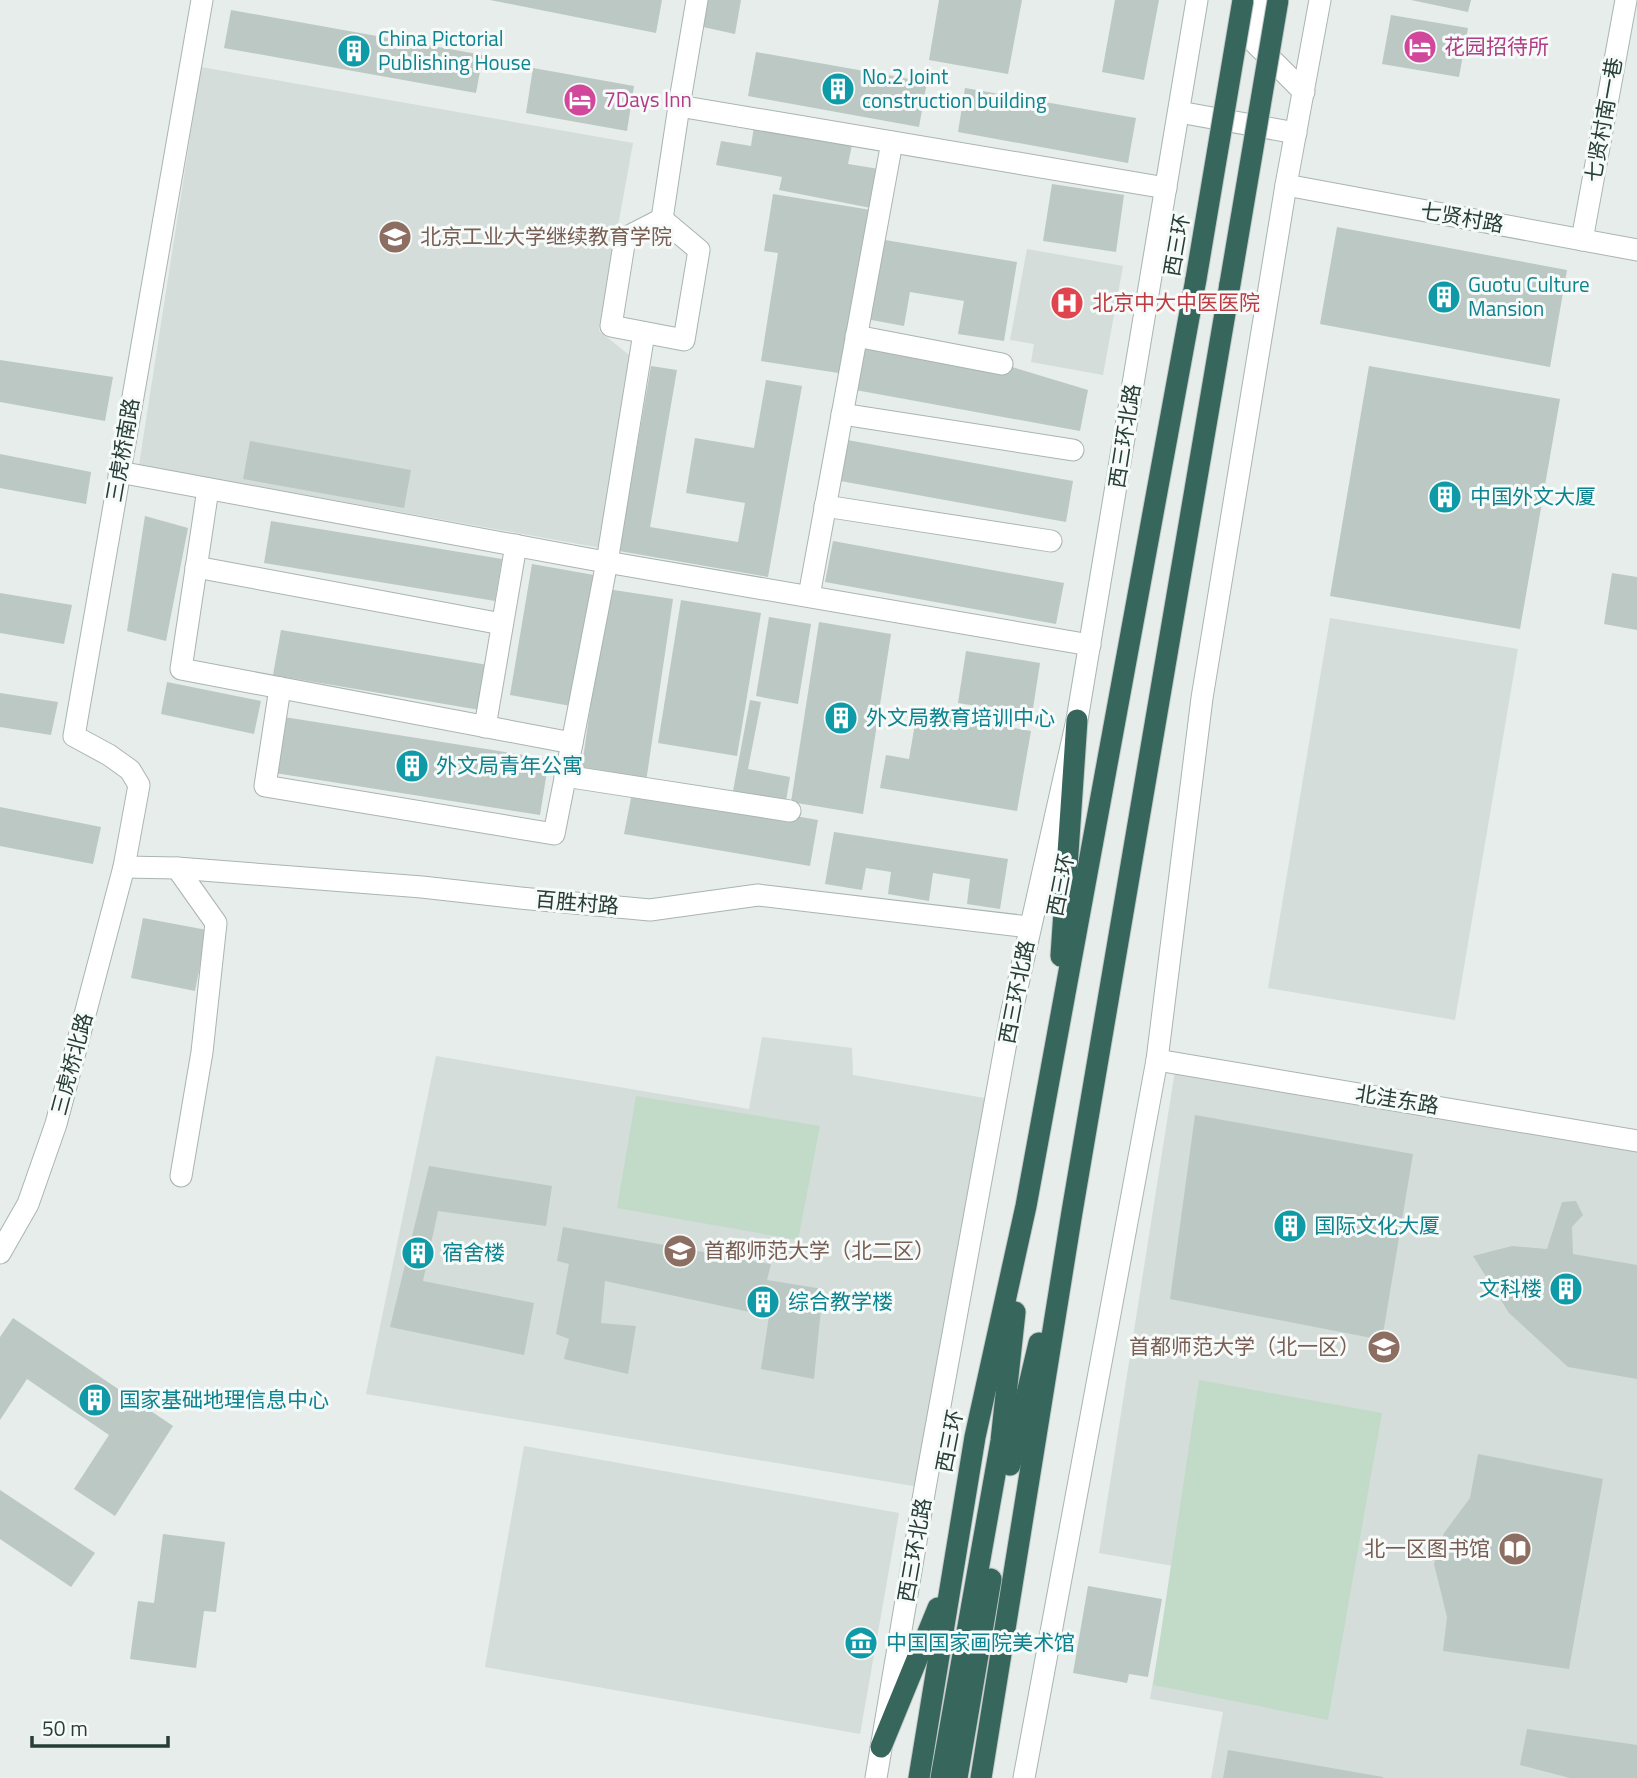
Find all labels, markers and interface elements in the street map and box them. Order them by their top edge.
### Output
place label: China Pictorial Publishing House [378,22,531,78]
hotel icon: 花园招待所 [1401,28,1439,66]
place label: 花园招待所 [1444,30,1549,62]
building icon: China Pictorial Publishing House [335,32,373,70]
street label: 七贤村南一巷 [1576,55,1630,185]
place label: No.2 Joint construction building [862,60,1047,116]
building icon: No.2 Joint construction building [819,70,857,108]
hotel icon: 7Days Inn [561,81,599,119]
place label: 7Days Inn [604,83,692,115]
street label: 七贤村路 [1418,194,1506,240]
street label: 西三环 [1155,211,1197,279]
school or university icon: 北京工业大学继续教育学院 [376,218,414,256]
place label: 北京工业大学继续教育学院 [420,220,672,252]
place label: Guotu Culture Mansion [1468,268,1590,324]
building icon: Guotu Culture Mansion [1425,278,1463,316]
hospital icon: 北京中大中医医院 [1048,284,1086,322]
place label: 北京中大中医医院 [1092,286,1260,318]
street label: 西三环北路 [1100,381,1148,490]
street label: 三虎桥南路 [97,395,147,504]
building icon: 中国外文大厦 [1426,478,1464,516]
place label: 中国外文大厦 [1470,480,1596,512]
building icon: 外文局教育培训中心 [822,699,860,737]
place label: 外文局教育培训中心 [866,701,1055,733]
building icon: 外文局青年公寓 [393,747,431,785]
place label: 外文局青年公寓 [436,749,583,781]
street label: 西三环 [1038,851,1082,919]
street label: 百胜村路 [534,882,620,922]
street label: 西三环北路 [990,937,1042,1046]
street label: 三虎桥北路 [42,1009,100,1119]
street label: 北洼东路 [1353,1077,1441,1121]
building icon: 国际文化大厦 [1271,1207,1309,1245]
place label: 国际文化大厦 [1314,1209,1440,1241]
school or university icon: 首都师范大学（北二区） [661,1232,699,1270]
building icon: 宿舍楼 [399,1234,437,1272]
place label: 首都师范大学（北二区） [704,1234,935,1266]
place label: 宿舍楼 [442,1236,505,1268]
building icon: 文科楼 [1547,1270,1585,1308]
place label: 文科楼 [1479,1272,1542,1304]
building icon: 综合教学楼 [744,1283,782,1321]
place label: 综合教学楼 [788,1285,893,1317]
school or university icon: 首都师范大学（北一区） [1365,1328,1403,1366]
place label: 首都师范大学（北一区） [1129,1330,1360,1362]
building icon: 国家基础地理信息中心 [76,1381,114,1419]
place label: 国家基础地理信息中心 [119,1383,329,1415]
street label: 西三环 [927,1407,971,1475]
street label: 西三环北路 [889,1495,939,1604]
library icon: 北一区图书馆 [1496,1530,1534,1568]
place label: 北一区图书馆 [1364,1532,1490,1564]
museum icon: 中国国家画院美术馆 [842,1624,880,1662]
place label: 中国国家画院美术馆 [886,1626,1075,1658]
scale bar [32,1704,168,1748]
text: 50 m [42,1712,88,1744]

